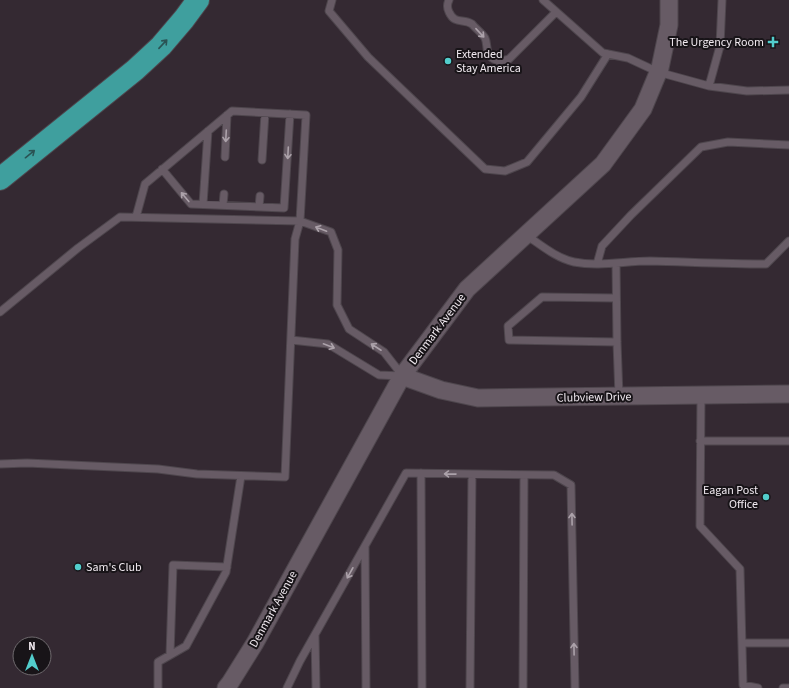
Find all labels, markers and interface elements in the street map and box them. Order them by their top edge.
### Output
one-way arrow [475,28,485,38]
place label: The Urgency Room [669,34,764,51]
marker: The Urgency Room [767,36,779,48]
one-way arrow [158,39,167,49]
place label: Extended Stay America [456,46,521,77]
marker: Extended Stay America [443,56,453,66]
one-way arrow [223,129,230,142]
one-way arrow [284,146,291,159]
one-way arrow [25,150,36,159]
one-way arrow [181,192,190,202]
one-way arrow [315,224,327,232]
street label: Denmark Avenue [405,290,470,369]
one-way arrow [323,342,335,350]
one-way arrow [371,343,382,351]
street label: Clubview Drive [557,388,632,407]
one-way arrow [444,470,457,478]
place label: Eagan Post Office [703,482,758,513]
marker: Eagan Post Office [761,492,771,502]
one-way arrow [568,513,576,526]
place label: Sam's Club [86,559,142,576]
marker: Sam's Club [73,562,83,572]
one-way arrow [345,566,353,578]
street label: Denmark Avenue [245,568,302,651]
north arrow [12,636,52,676]
text: N [28,639,36,654]
one-way arrow [570,643,578,656]

